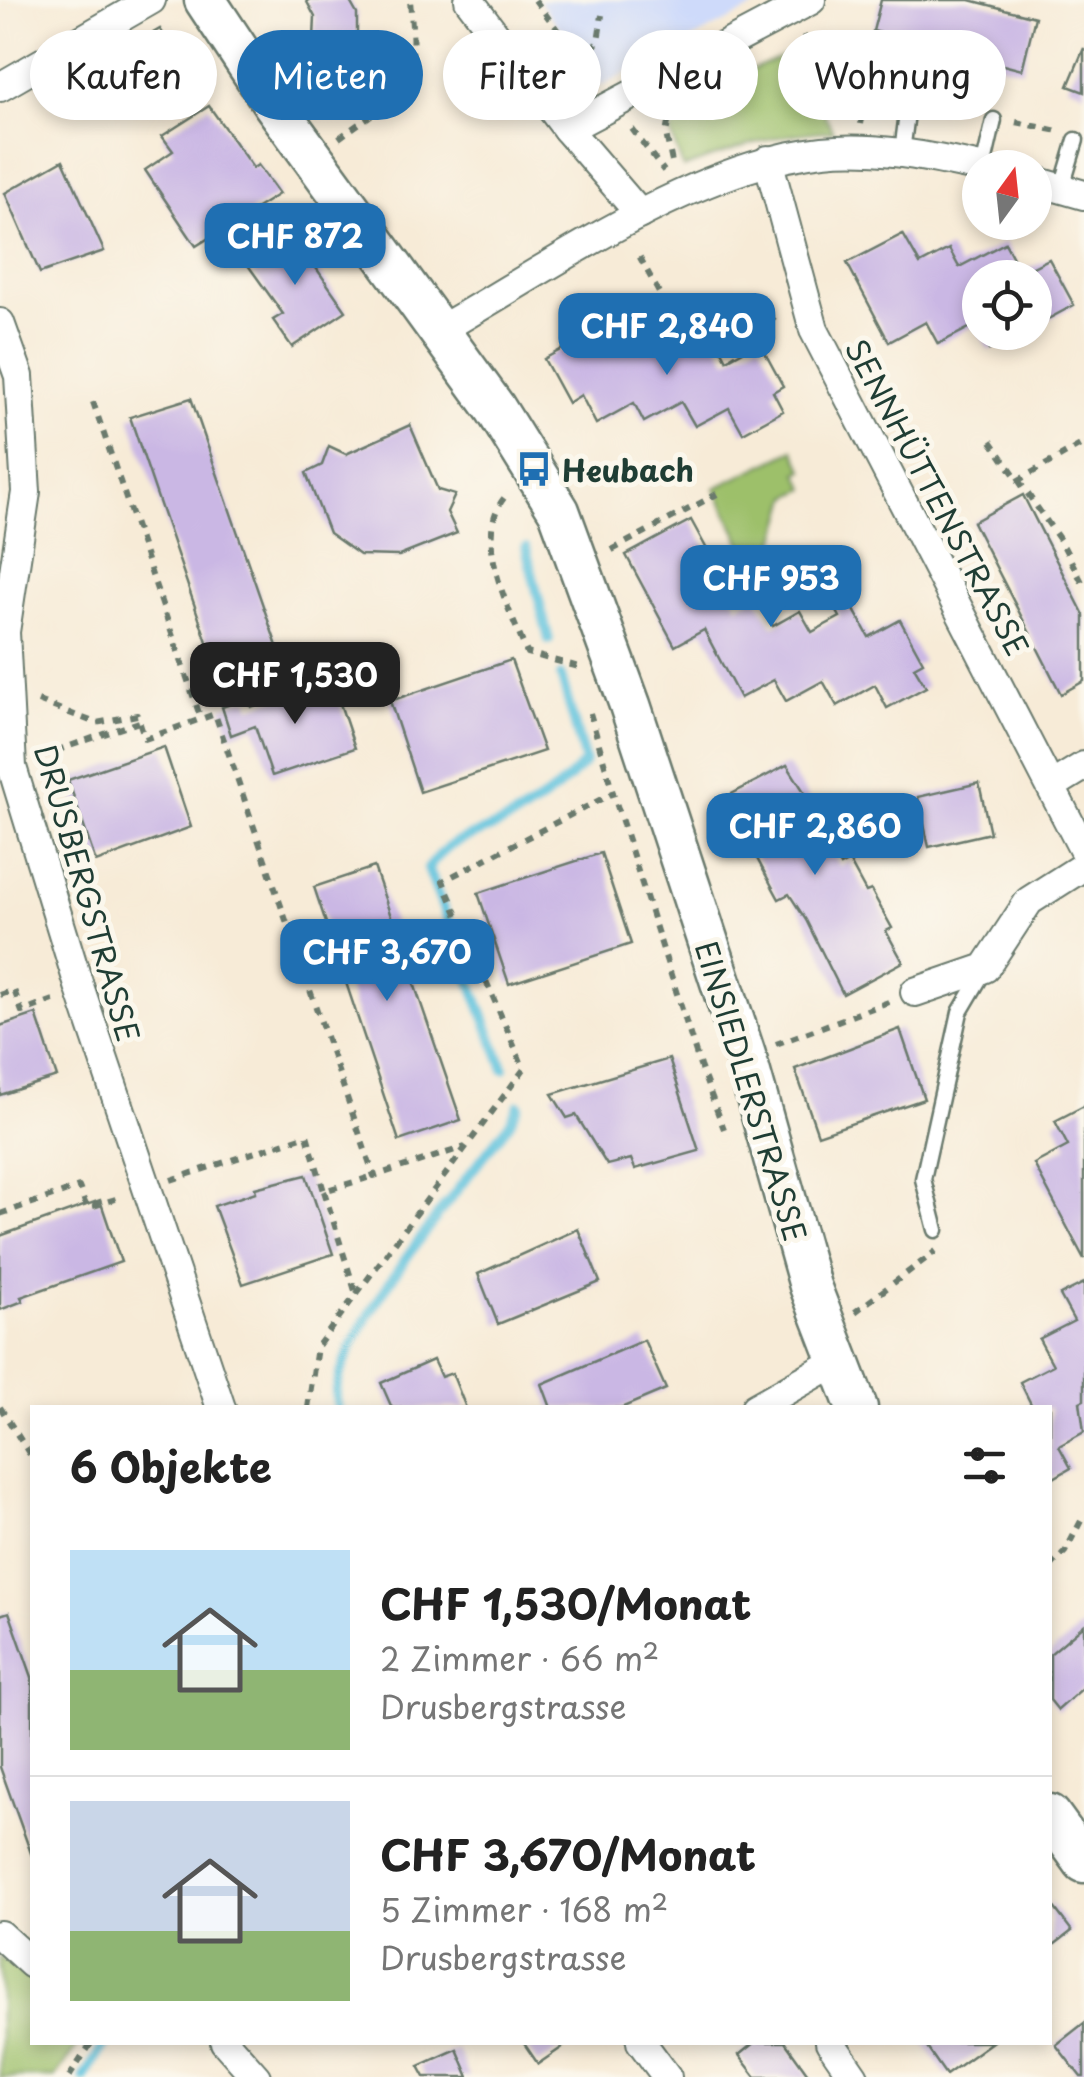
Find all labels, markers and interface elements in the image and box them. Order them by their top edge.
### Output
chip: Kaufen [30,30,217,120]
chip: Mieten [237,30,423,120]
chip: Filter [443,30,601,120]
chip: Neu [621,30,758,120]
chip: Wohnung [778,30,1006,120]
north arrow [962,150,1052,240]
map controls [962,150,1052,350]
pin: CHF 872 [203,203,387,288]
text: CHF 872 [227,211,363,259]
button: locate [962,260,1052,350]
pin: CHF 2,840 [553,293,781,378]
text: CHF 2,840 [580,301,754,349]
street label: SENNHÜTTENSTRASSE [835,330,1041,664]
place label: Heubach [562,447,694,492]
bus stop icon: Heubach [515,450,553,488]
pin: CHF 953 [679,545,863,630]
text: CHF 953 [702,553,840,601]
pin: CHF 1,530 [181,642,409,727]
text: CHF 1,530 [212,650,378,698]
street label: DRUSBERGSTRASSE [24,739,152,1047]
pin: CHF 2,860 [701,793,929,878]
text: CHF 2,860 [728,801,902,849]
pin: CHF 3,670 [273,919,501,1004]
text: CHF 3,670 [302,927,472,975]
street label: EINSIEDLERSTRASSE [685,935,819,1247]
text: 6 Objekte [70,1434,272,1497]
icon: filters [957,1438,1012,1493]
text: CHF 1,530/Monat [380,1571,751,1634]
icon: home [150,1590,270,1710]
text: 2 Zimmer · 66 m² [380,1634,659,1682]
text: Drusbergstrasse [380,1682,626,1730]
text: CHF 3,670/Monat [380,1822,756,1885]
icon: home [150,1841,270,1961]
text: 5 Zimmer · 168 m² [380,1885,668,1933]
text: Drusbergstrasse [380,1933,626,1981]

